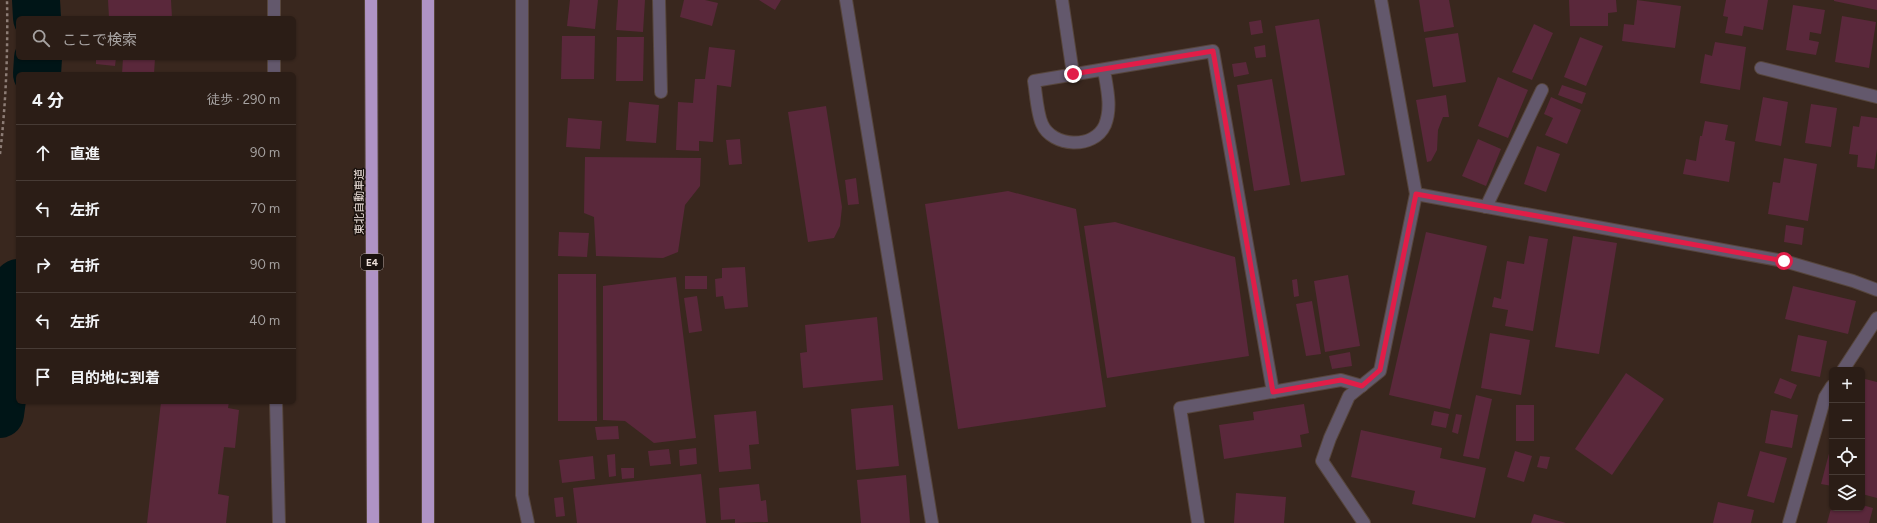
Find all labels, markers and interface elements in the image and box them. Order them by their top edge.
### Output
search box [16,16,296,60]
icon: search [30,27,52,49]
text: ここで検索 [62,31,137,49]
route end [1064,65,1082,83]
text: 4 分 [32,90,64,110]
text: 徒歩 · 290 m [207,92,280,107]
icon: ahead [32,142,54,164]
text: 直進 [70,145,100,163]
text: 90 m [250,145,280,160]
street label: 東北自動車道 [353,169,366,235]
icon: left [32,198,54,220]
text: 左折 [70,201,100,219]
text: 70 m [250,201,280,216]
route start [1775,252,1793,270]
icon: right [32,254,54,276]
road number: E4 [361,254,383,270]
text: 右折 [70,257,100,275]
text: 90 m [250,257,280,272]
icon: left [32,310,54,332]
text: 左折 [70,313,100,331]
text: 40 m [249,313,280,328]
icon: arrive [32,366,54,388]
map controls [1829,367,1865,511]
button: + [1829,367,1865,403]
text: 目的地に到着 [70,369,160,387]
button: − [1829,403,1865,439]
button: locate [1829,439,1865,475]
button: layers [1829,475,1865,511]

